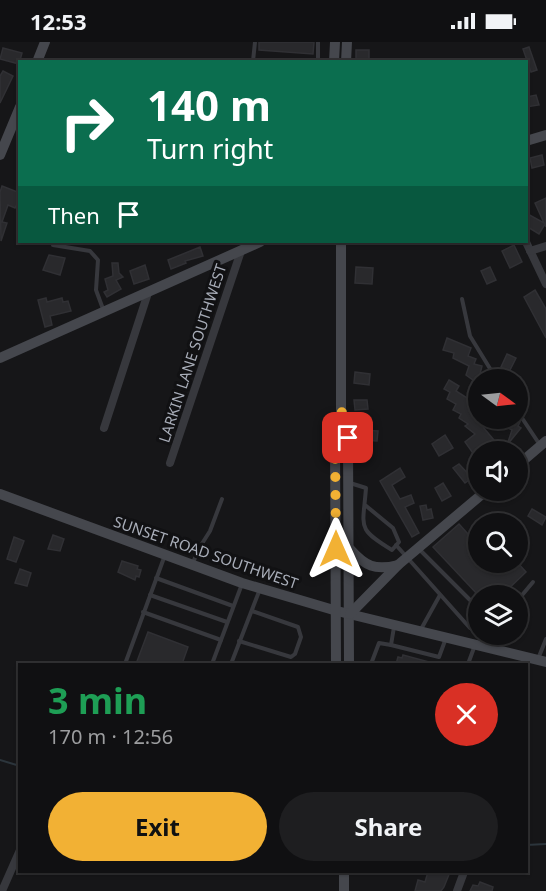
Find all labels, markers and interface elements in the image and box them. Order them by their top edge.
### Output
text: 12:53 [30,6,87,36]
text: 140 m [147,76,271,133]
icon: right [48,84,126,162]
text: Turn right [147,130,273,167]
icon: arrive [112,198,145,231]
text: Then [48,200,100,230]
street label: LARKIN LANE SOUTHWEST [154,260,231,445]
north arrow [468,369,528,429]
map controls [468,369,528,645]
pin [322,412,373,463]
icon: arrive [331,421,364,454]
button: sound [468,441,528,501]
street label: SUNSET ROAD SOUTHWEST [111,511,302,593]
button: search [468,513,528,573]
position arrow [304,517,368,581]
button: layers [468,585,528,645]
text: 3 min [48,676,147,725]
button: close [435,683,498,746]
text: 170 m · 12:56 [48,723,173,750]
button: Exit [48,792,267,861]
button: Share [279,792,498,861]

